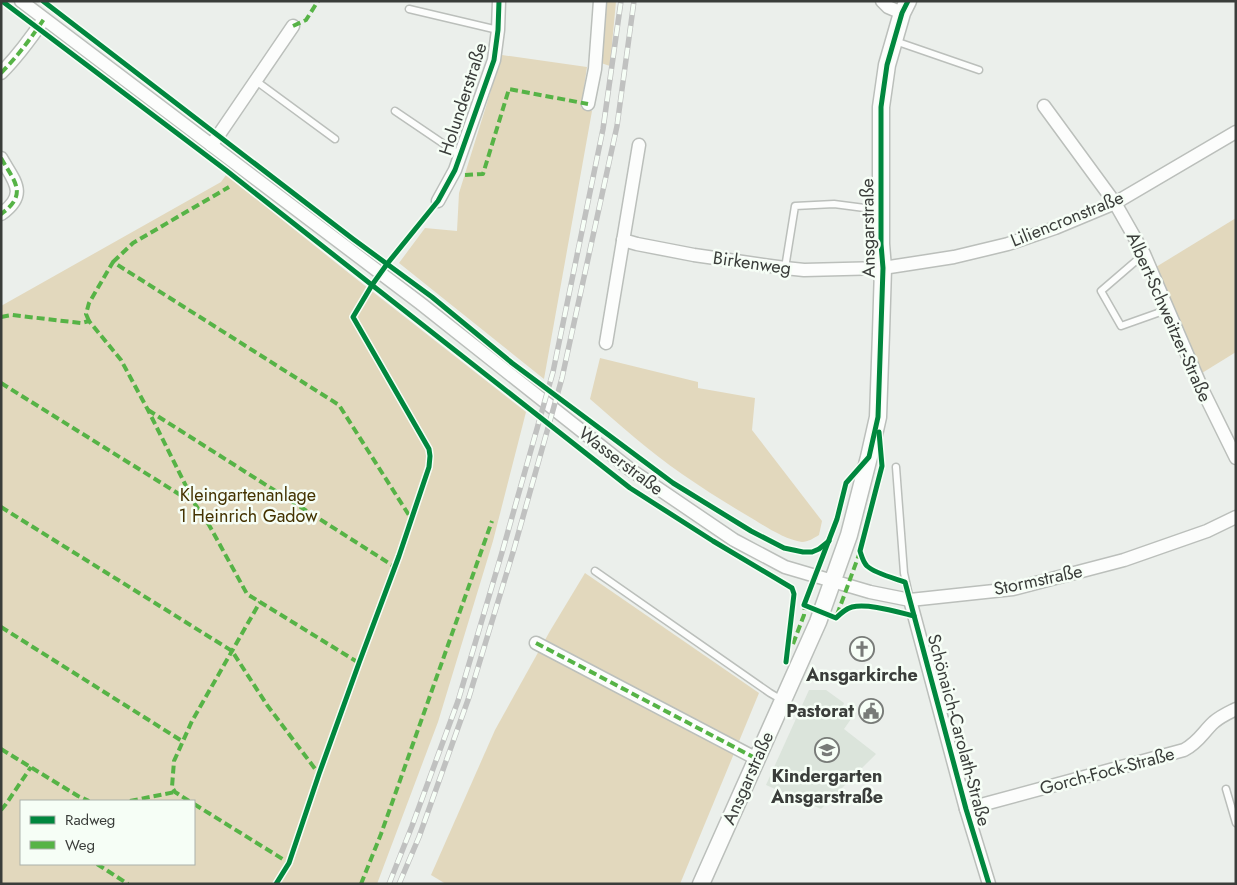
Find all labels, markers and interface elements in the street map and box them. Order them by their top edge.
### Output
street label: Holunderstraße [433,39,493,159]
street label: Ansgarstraße [854,178,882,278]
street label: Liliencronstraße [1007,184,1127,254]
street label: Albert-Schweitzer-Straße [1120,228,1218,406]
street label: Birkenweg [711,245,793,281]
street label: Wasserstraße [573,420,669,502]
park label: Kleingartenanlage 1 Heinrich Gadow [179,482,318,529]
street label: Stormstraße [991,558,1085,602]
street label: Schönaich-Carolath-Straße [921,631,997,829]
church icon: Ansgarkirche [849,636,875,662]
place label: Ansgarkirche [805,662,918,688]
place label: Pastorat [786,698,854,724]
public building icon: Pastorat [858,698,884,724]
street label: Ansgarstraße [716,727,780,829]
school or university icon: Kindergarten Ansgarstraße [814,737,840,763]
street label: Gorch-Fock-Straße [1037,741,1177,801]
place label: Kindergarten Ansgarstraße [770,763,883,810]
legend [20,800,195,865]
text: Radweg [65,809,115,831]
text: Weg [65,834,95,856]

